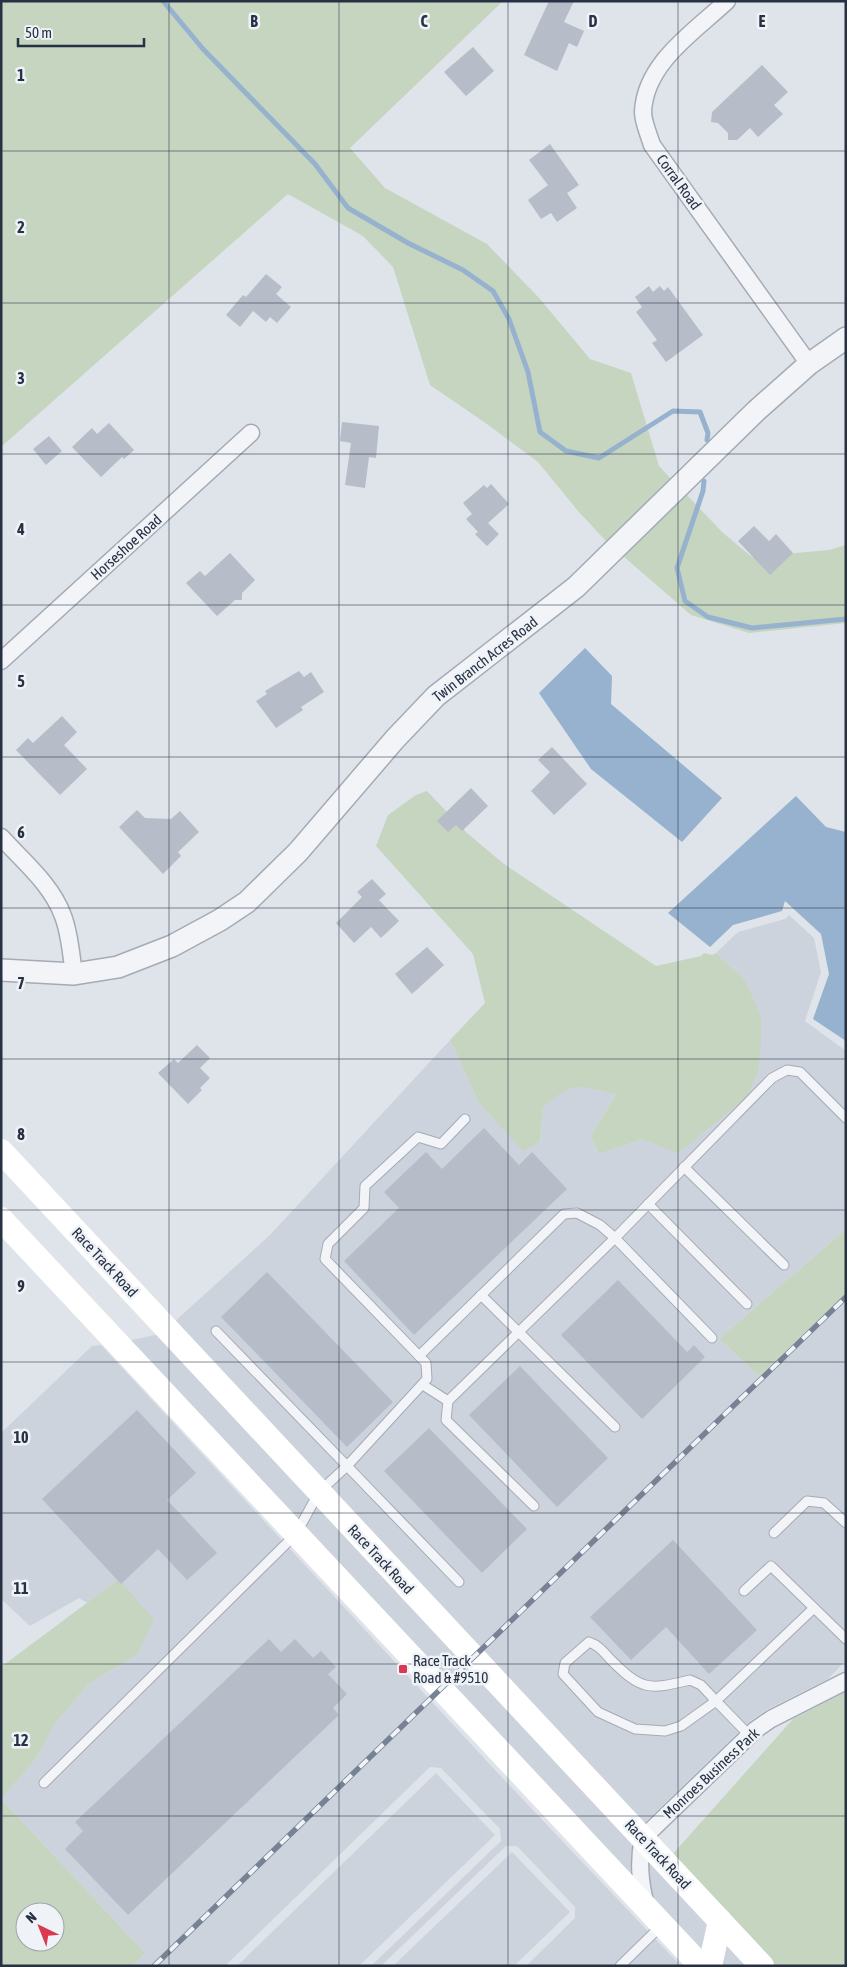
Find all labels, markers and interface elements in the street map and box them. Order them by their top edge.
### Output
text: B [250,12,258,30]
text: C [420,12,428,30]
text: D [589,12,598,30]
text: E [759,12,766,30]
scale bar [18,15,144,47]
text: 50 m [25,24,52,41]
text: 1 [17,66,25,84]
street label: Corral Road [653,151,705,213]
text: 2 [17,218,25,236]
text: 3 [17,369,25,387]
street label: Horseshoe Road [87,511,165,583]
text: 4 [16,520,25,538]
street label: Twin Branch Acres Road [429,613,541,705]
text: 5 [17,672,25,690]
text: 6 [17,823,25,841]
text: 7 [17,974,25,992]
text: 8 [17,1125,25,1143]
street label: Race Track Road [69,1224,141,1300]
text: 9 [17,1277,25,1295]
text: 10 [13,1428,29,1446]
street label: Race Track Road [345,1521,417,1597]
text: 11 [13,1579,29,1597]
place label: Race Track Road & #9510 [413,1652,488,1686]
marker: Race Track Road & #9510 [397,1663,409,1675]
street label: Monroes Business Park [660,1724,763,1822]
text: 12 [13,1731,29,1749]
street label: Race Track Road [622,1816,694,1892]
north arrow [15,1902,65,1952]
text: N [23,1909,40,1926]

